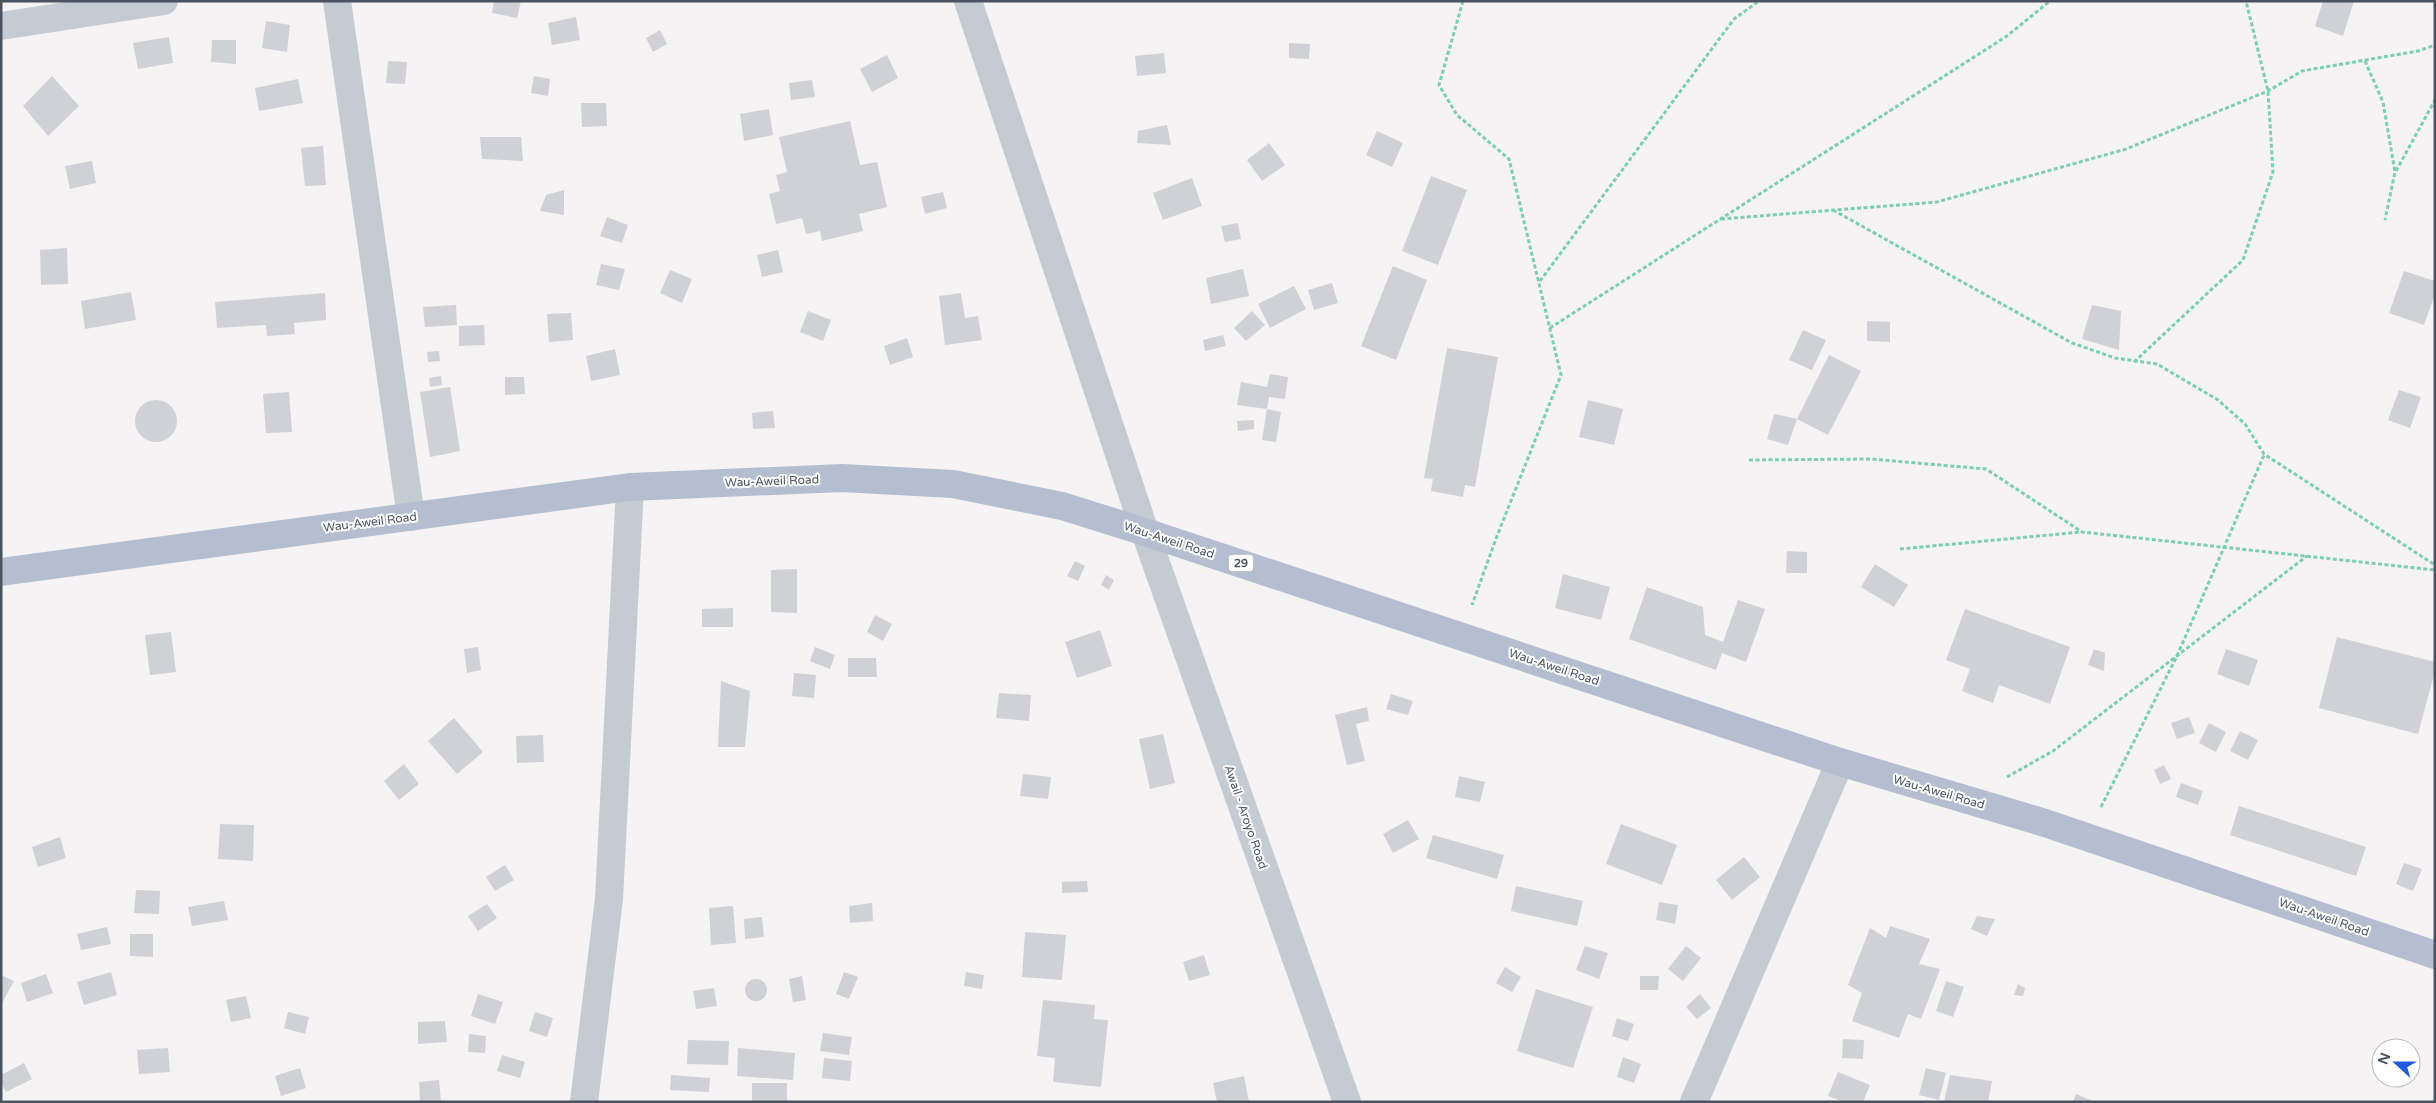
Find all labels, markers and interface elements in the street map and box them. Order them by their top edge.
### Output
street label: Wau-Aweil Road [725,472,819,490]
street label: Wau-Aweil Road [322,509,418,535]
street label: Wau-Aweil Road [1122,519,1216,561]
road number: 29 [1228,554,1254,572]
street label: Wau-Aweil Road [1507,646,1601,688]
street label: Awail - Aroyo Road [1222,763,1270,871]
street label: Wau-Aweil Road [1892,772,1986,812]
street label: Wau-Aweil Road [2277,895,2371,939]
north arrow [2371,1038,2421,1088]
text: N [2374,1050,2394,1067]

